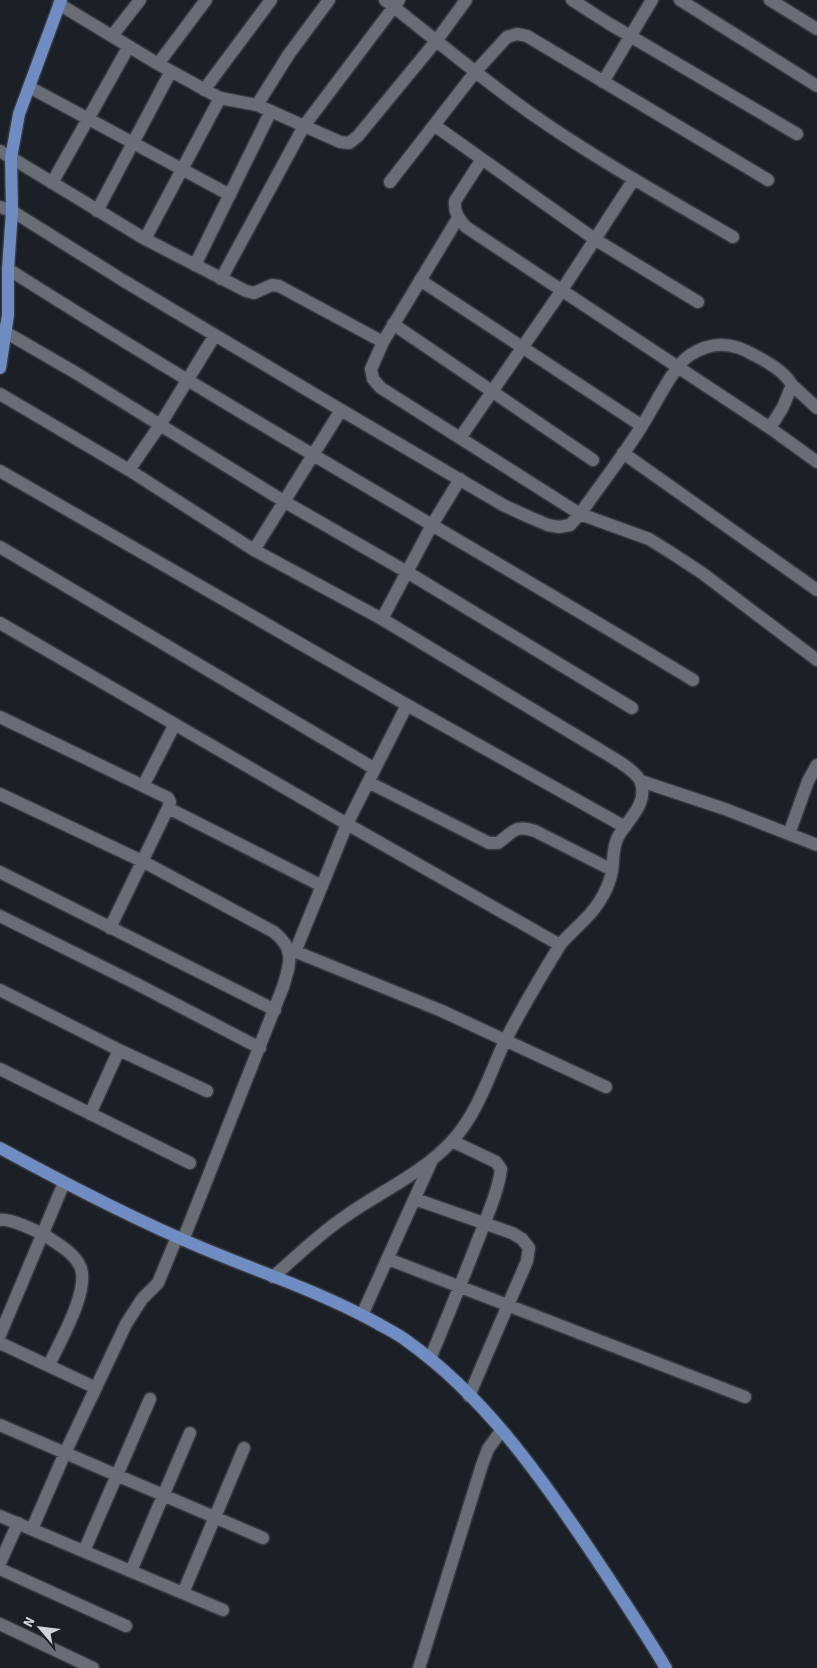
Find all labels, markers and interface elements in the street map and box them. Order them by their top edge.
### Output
north arrow [15,1603,65,1653]
text: N [18,1614,40,1631]

